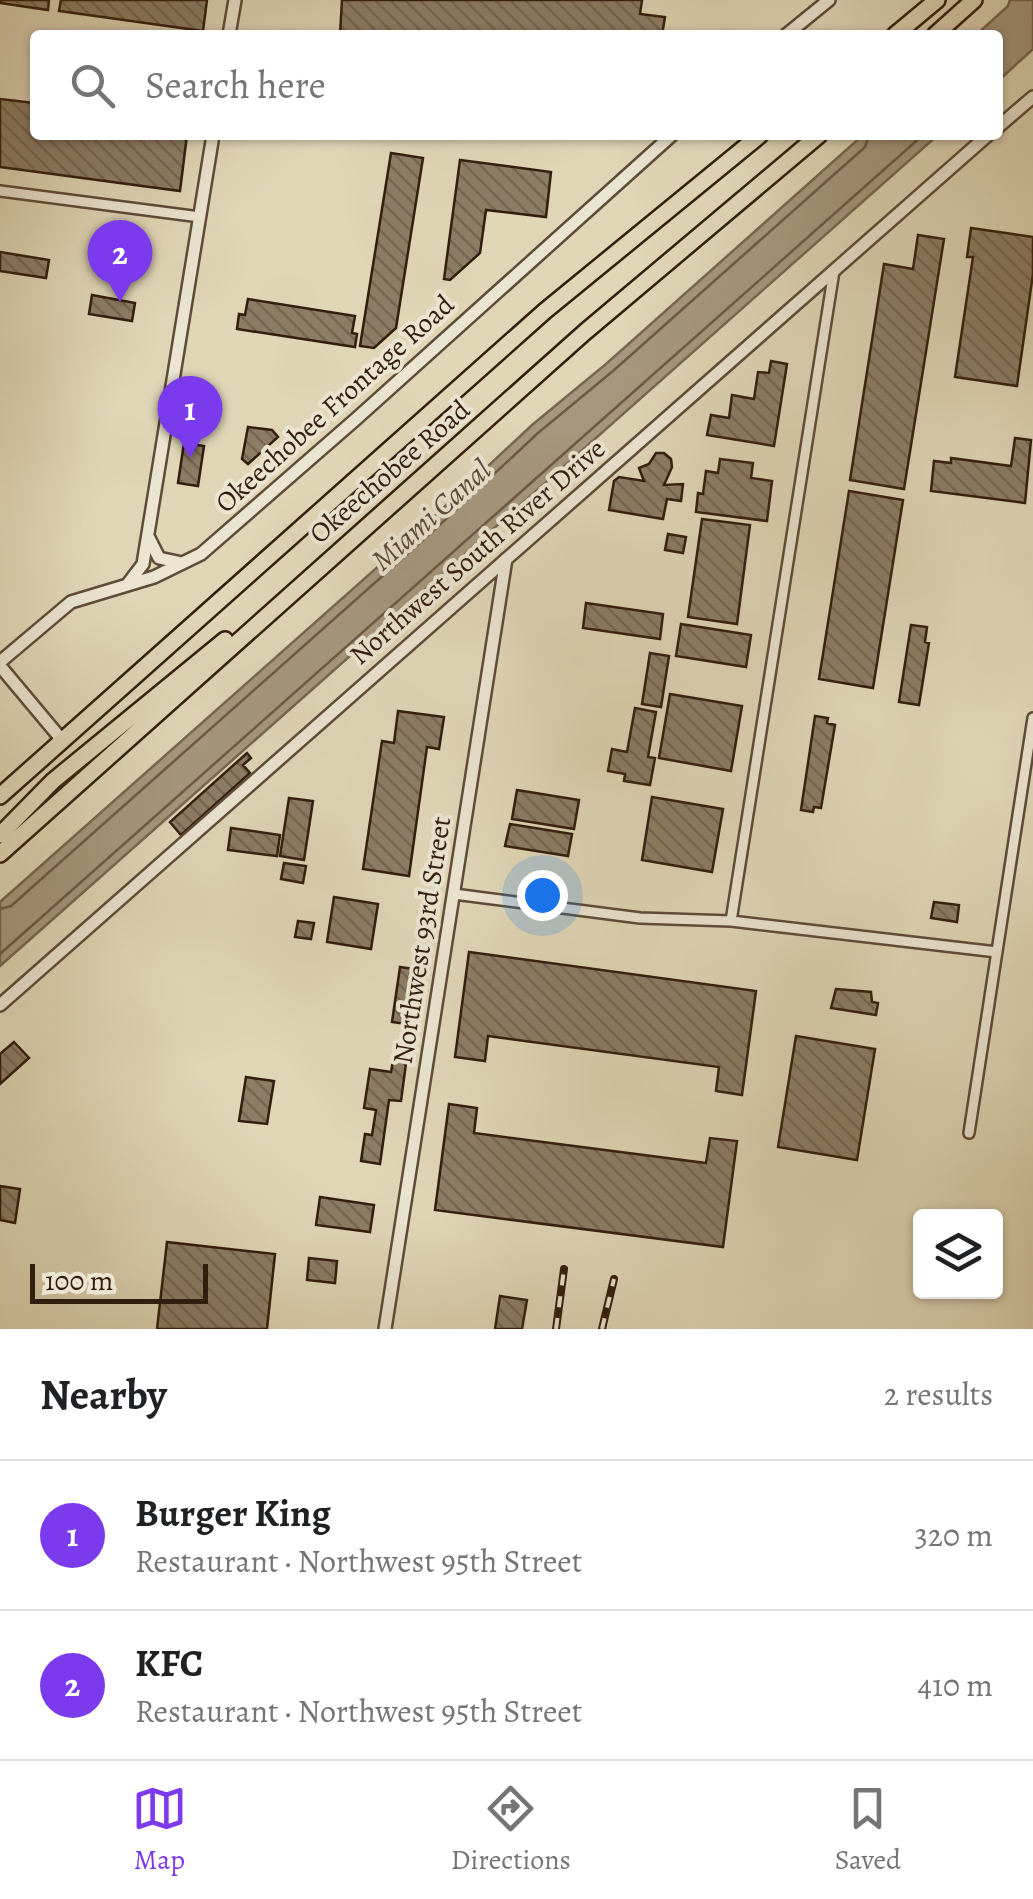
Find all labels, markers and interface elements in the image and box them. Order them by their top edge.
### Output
search box [30,30,1003,140]
icon: search [65,58,120,113]
text: Search here [145,59,326,111]
pin: 2 [88,220,152,302]
street label: Okeechobee Frontage Road [207,285,463,521]
pin: 1 [158,376,222,458]
street label: Okeechobee Road [301,391,479,552]
street label: Northwest South River Drive [342,430,614,673]
water label: Miami Canal [362,450,500,580]
street label: Northwest 93rd Street [384,814,460,1067]
your location [517,870,568,921]
map controls [913,1209,1003,1299]
button: layers [913,1209,1003,1299]
scale bar [30,1259,208,1304]
text: 100 m [45,1262,113,1300]
text: Nearby [40,1366,167,1423]
text: 2 results [884,1372,993,1416]
text: Burger King [135,1487,331,1539]
text: 1 [67,1513,78,1557]
text: 320 m [914,1513,993,1557]
text: Restaurant · Northwest 95th Street [135,1539,582,1583]
text: KFC [135,1637,203,1689]
text: 2 [65,1663,80,1707]
text: 410 m [918,1663,993,1707]
text: Restaurant · Northwest 95th Street [135,1689,582,1733]
tab: Map [132,1781,187,1879]
tab: Directions [451,1781,571,1879]
tab: Saved [835,1781,901,1879]

